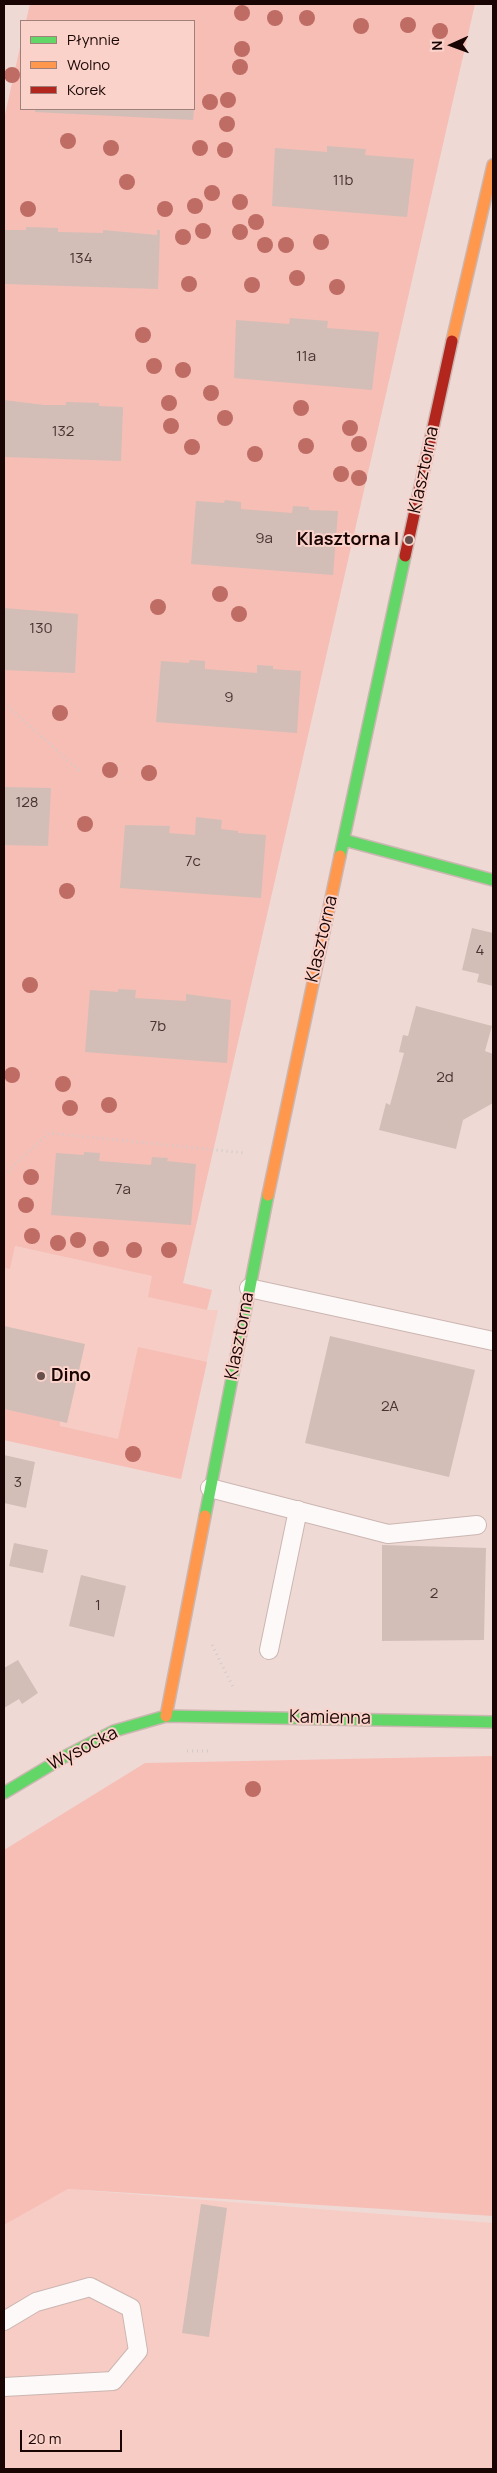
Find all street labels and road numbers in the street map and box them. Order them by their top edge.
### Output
street label: Klasztorna [404,424,444,516]
street label: Klasztorna [302,893,342,985]
street label: Klasztorna [221,1290,259,1382]
street label: Kamienna [289,1706,371,1730]
street label: Wysocka [45,1722,121,1776]

